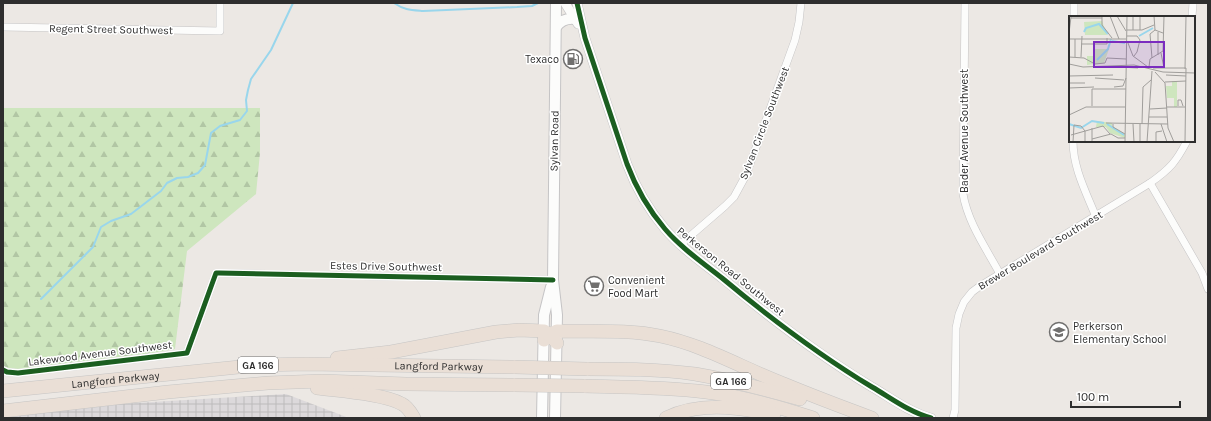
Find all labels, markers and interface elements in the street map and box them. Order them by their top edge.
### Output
inset map [1069,16,1195,142]
street label: Regent Street Southwest [49,22,173,37]
fuel station icon: Texaco [562,48,584,70]
place label: Texaco [525,53,559,66]
street label: Sylvan Circle Southwest [737,65,792,182]
street label: Bader Avenue Southwest [958,69,971,193]
street label: Sylvan Road [547,110,562,172]
street label: Brewer Boulevard Southwest [976,208,1105,293]
street label: Perkerson Road Southwest [674,224,787,319]
street label: Estes Drive Southwest [330,259,442,274]
place label: Convenient Food Mart [608,274,665,300]
supermarket icon: Convenient Food Mart [583,275,605,297]
place label: Perkerson Elementary School [1073,320,1166,346]
school or university icon: Perkerson Elementary School [1048,321,1070,343]
street label: Lakewood Avenue Southwest [27,338,173,369]
road number: GA 166 [238,357,278,373]
street label: Langford Parkway [394,359,483,374]
street label: Langford Parkway [71,369,160,391]
road number: GA 166 [711,373,751,389]
scale bar [1071,383,1180,409]
text: 100 m [1077,390,1109,404]

